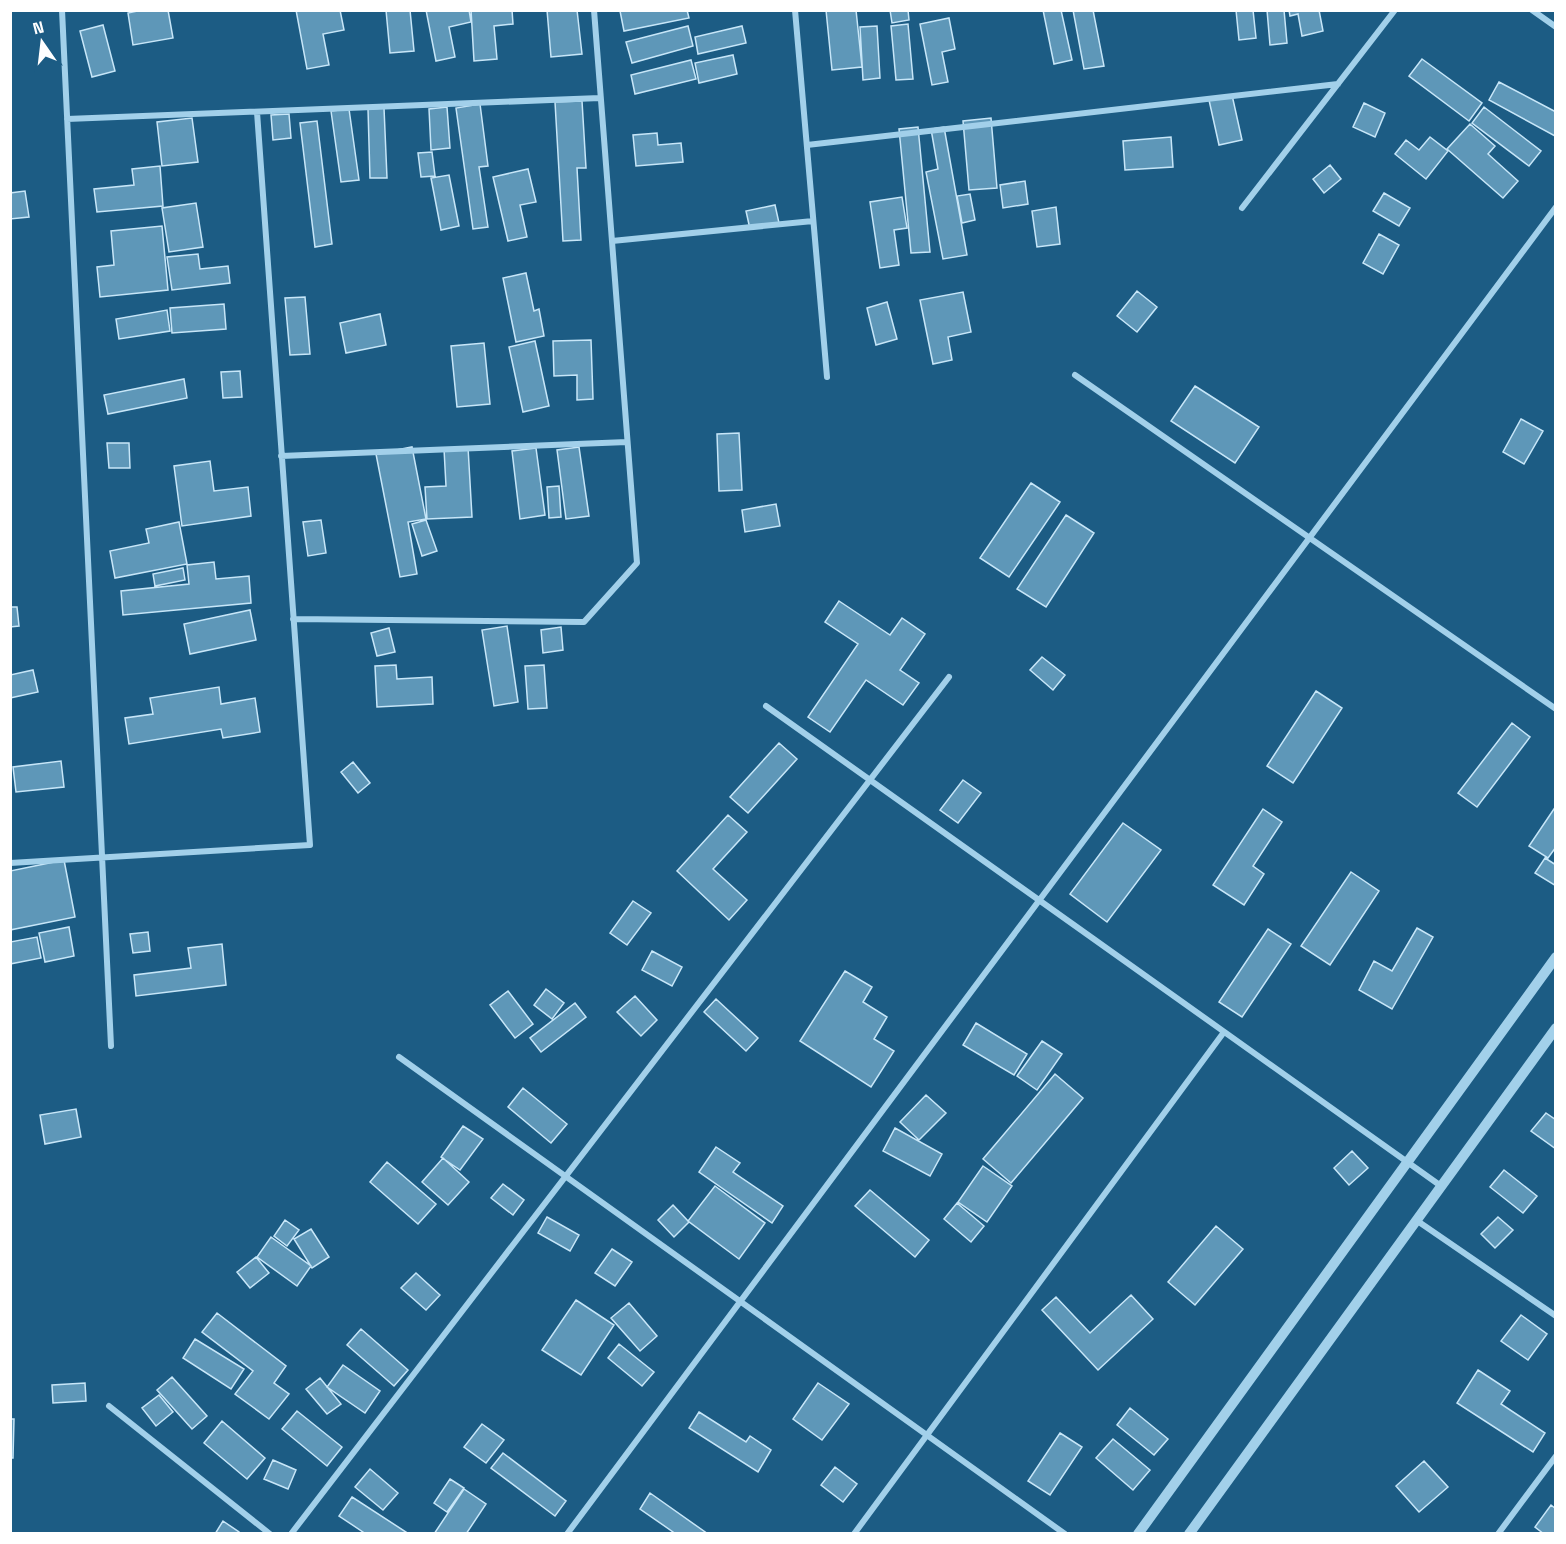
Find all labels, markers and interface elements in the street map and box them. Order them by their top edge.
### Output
north arrow [12,12,72,72]
text: N [31,16,46,39]

